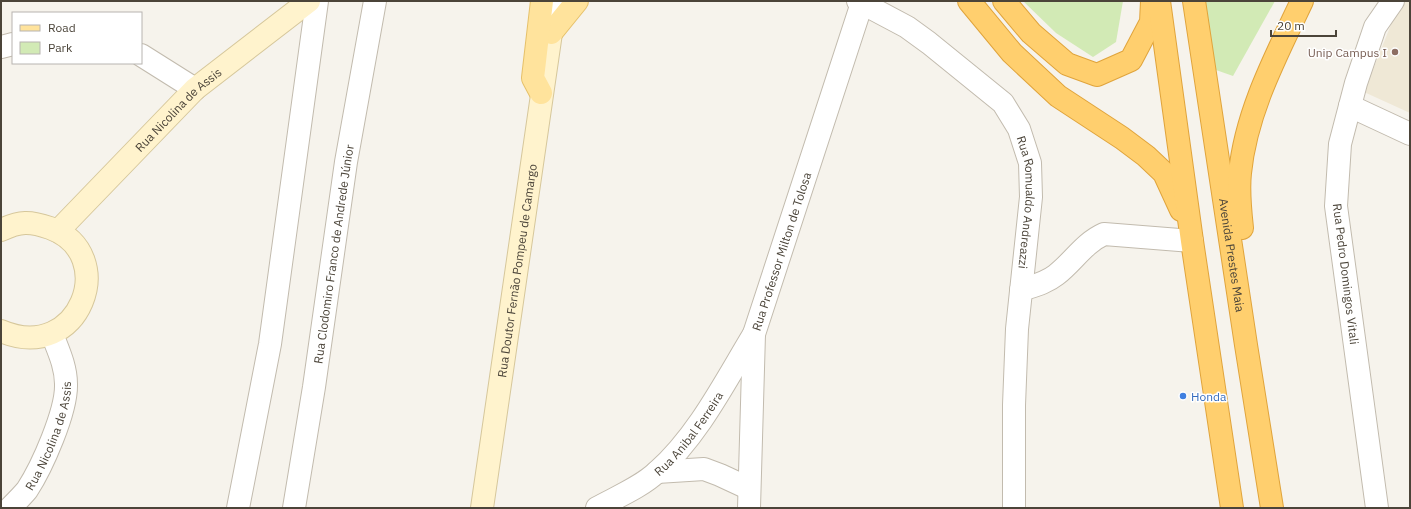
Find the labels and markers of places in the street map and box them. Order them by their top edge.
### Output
place label: Unip Campus I [1308,45,1387,60]
marker: Unip Campus I [1390,47,1400,57]
place label: Honda [1191,389,1227,404]
marker: Honda [1178,391,1188,401]

